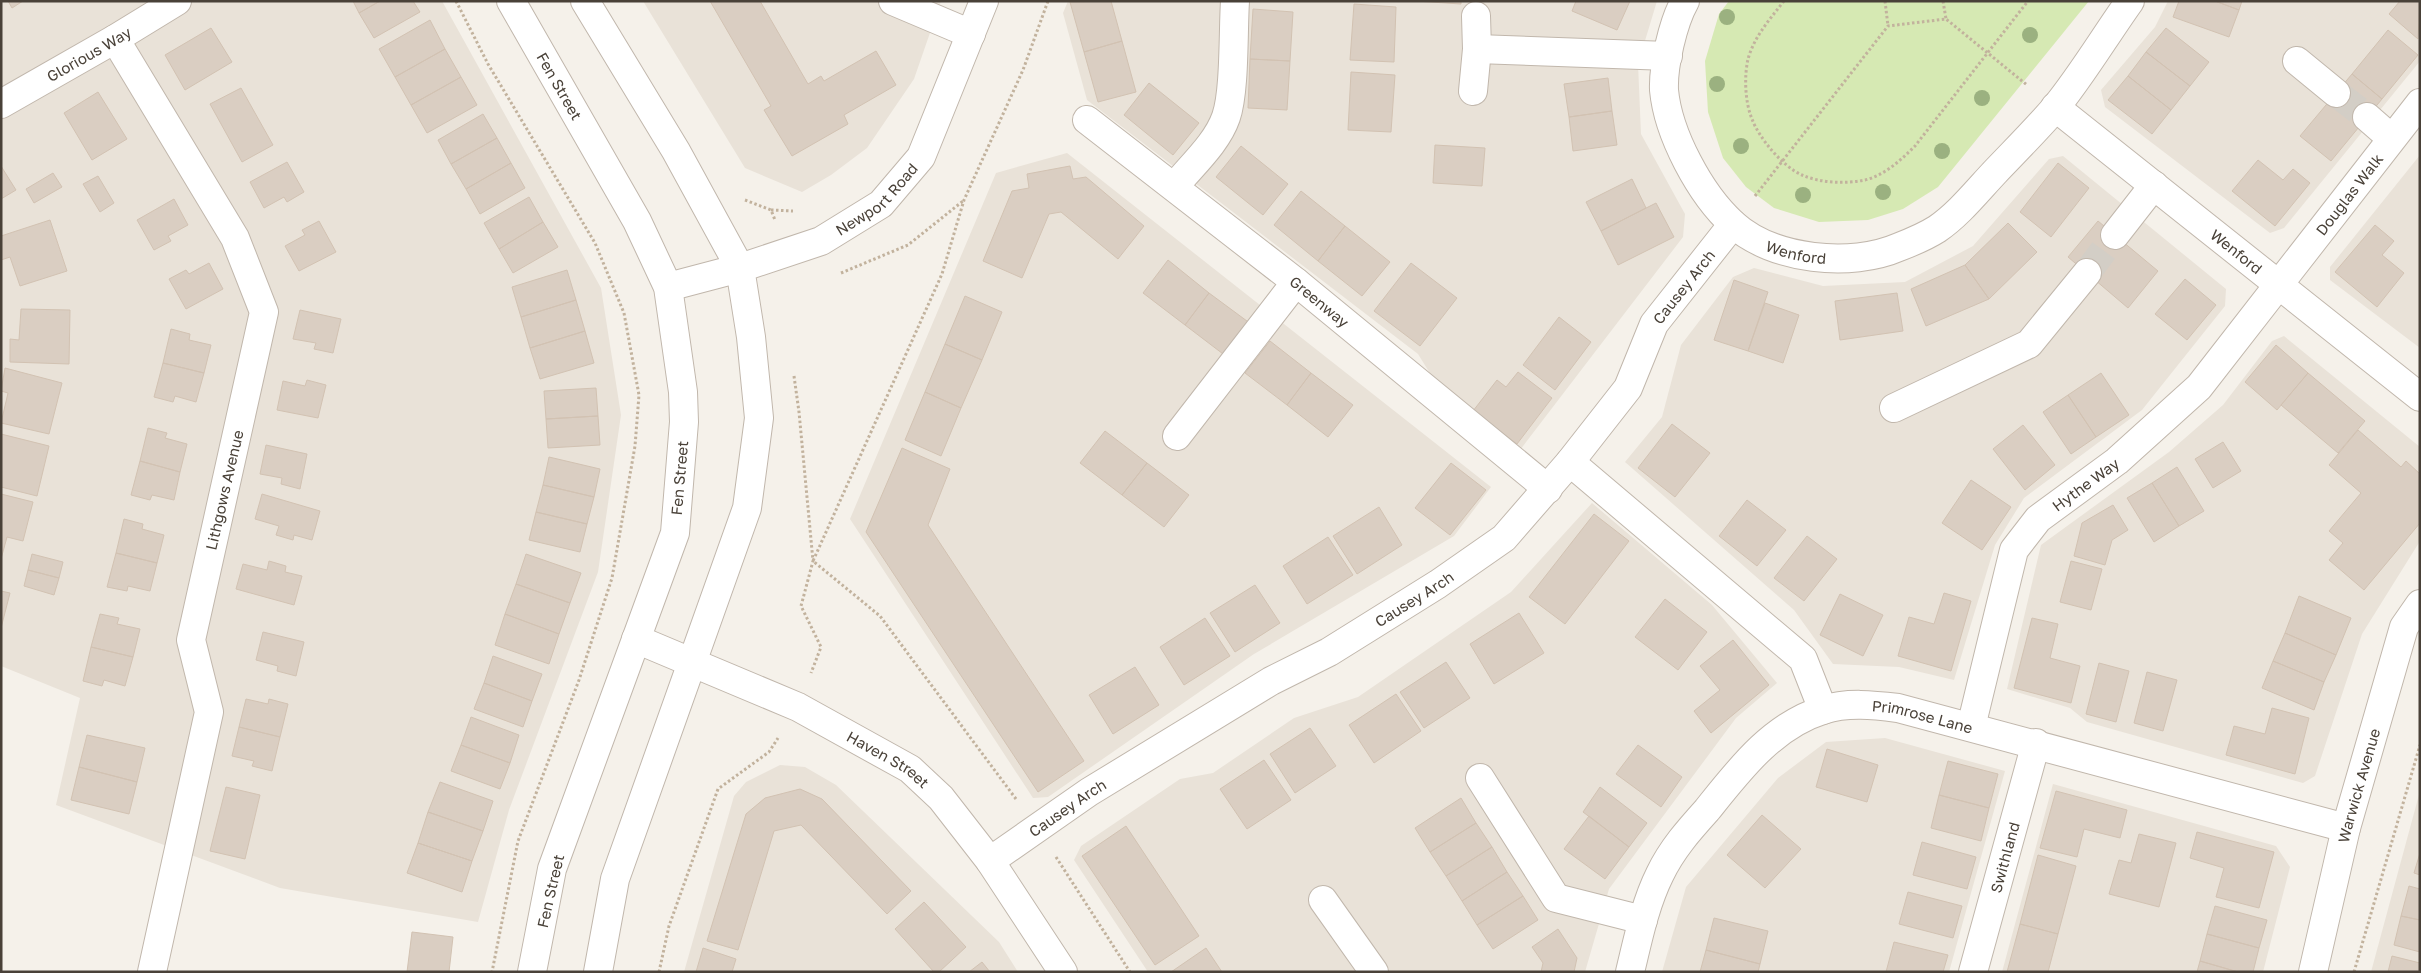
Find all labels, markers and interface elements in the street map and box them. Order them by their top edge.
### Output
street label: Glorious Way [43,22,135,85]
street label: Fen Street [533,49,586,123]
street label: Douglas Walk [2312,150,2387,239]
street label: Newport Road [832,159,921,239]
street label: Wenford [2207,225,2266,277]
street label: Wenford [1764,236,1827,267]
street label: Causey Arch [1649,246,1718,327]
street label: Greenway [1286,272,1353,331]
street label: Lithgows Avenue [201,428,247,552]
street label: Fen Street [667,440,691,516]
street label: Hythe Way [2048,453,2123,515]
street label: Causey Arch [1371,567,1457,630]
street label: Primrose Lane [1871,696,1975,737]
street label: Warwick Avenue [2334,726,2383,844]
street label: Haven Street [844,727,933,791]
street label: Causey Arch [1025,775,1109,840]
street label: Swithland [1986,820,2023,895]
street label: Fen Street [533,853,567,929]

